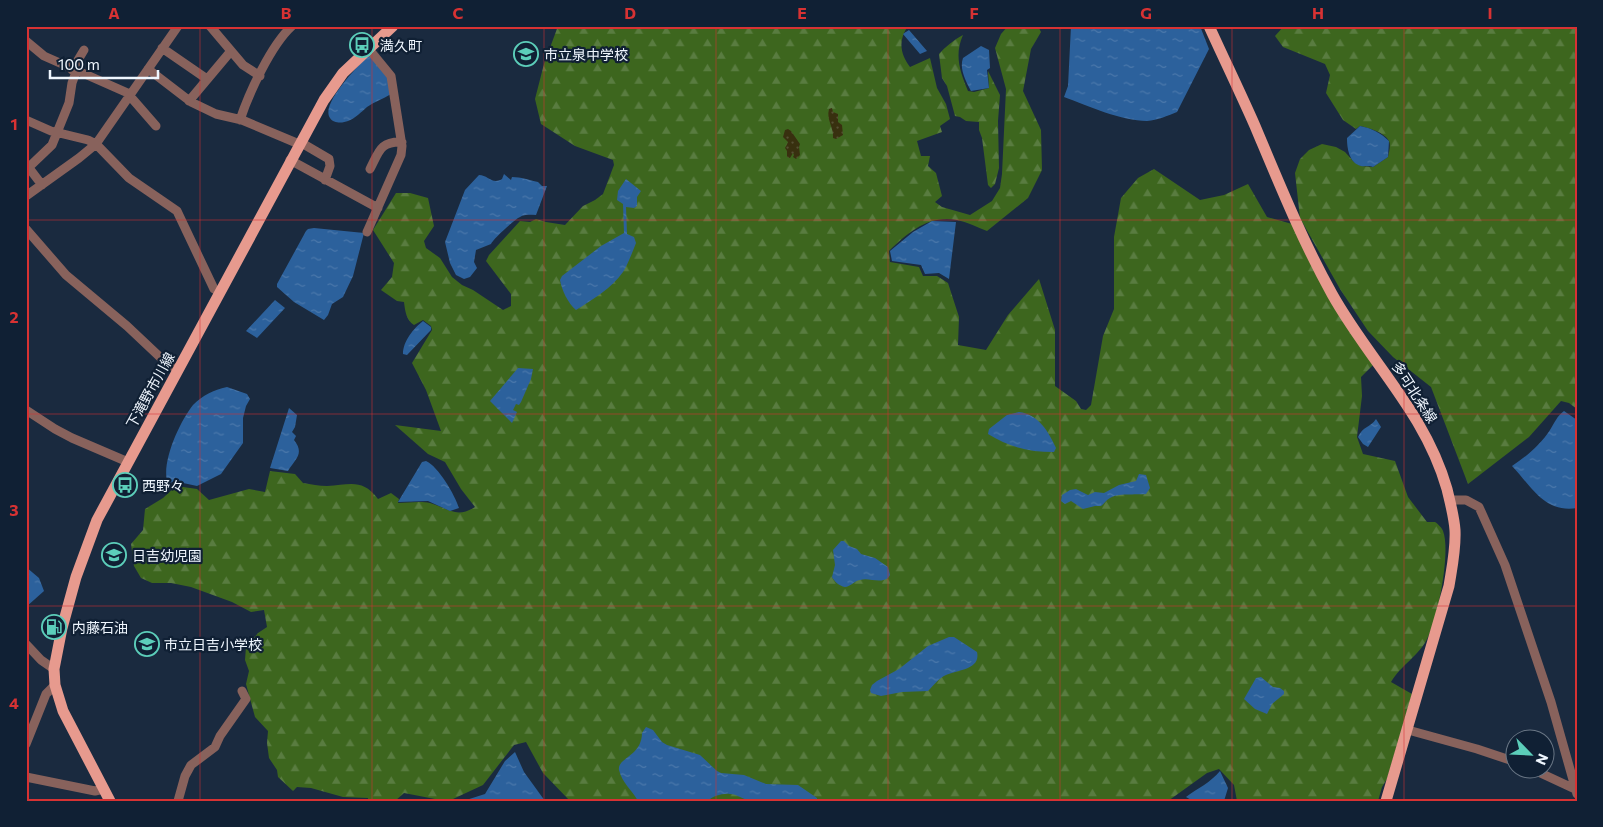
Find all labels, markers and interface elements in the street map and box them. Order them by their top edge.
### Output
text: A [108,3,120,22]
text: B [281,3,292,22]
text: C [453,3,464,22]
text: D [624,3,636,22]
text: E [797,3,807,22]
text: F [969,3,979,22]
text: G [1140,3,1152,22]
text: H [1312,3,1324,22]
text: I [1487,3,1493,22]
bus stop icon: 満久町 [349,32,375,58]
place label: 満久町 [380,37,422,54]
school or university icon: 市立泉中学校 [513,41,539,67]
place label: 市立泉中学校 [544,46,628,63]
scale bar [50,48,158,80]
text: 100 m [58,55,100,73]
text: 1 [10,114,18,133]
text: 2 [9,307,19,326]
street label: 下滝野市川線 [122,349,178,431]
street label: 多可北条線 [1389,358,1441,426]
bus stop icon: 西野々 [112,472,138,498]
place label: 西野々 [142,477,184,494]
text: 3 [9,500,19,519]
school or university icon: 日吉幼児園 [101,542,127,568]
place label: 日吉幼児園 [132,547,202,564]
fuel station icon: 内藤石油 [41,614,67,640]
place label: 内藤石油 [72,619,128,636]
school or university icon: 市立日吉小学校 [134,631,160,657]
place label: 市立日吉小学校 [164,636,262,653]
text: 4 [9,693,19,712]
north arrow [1506,730,1556,780]
text: N [1532,751,1552,768]

